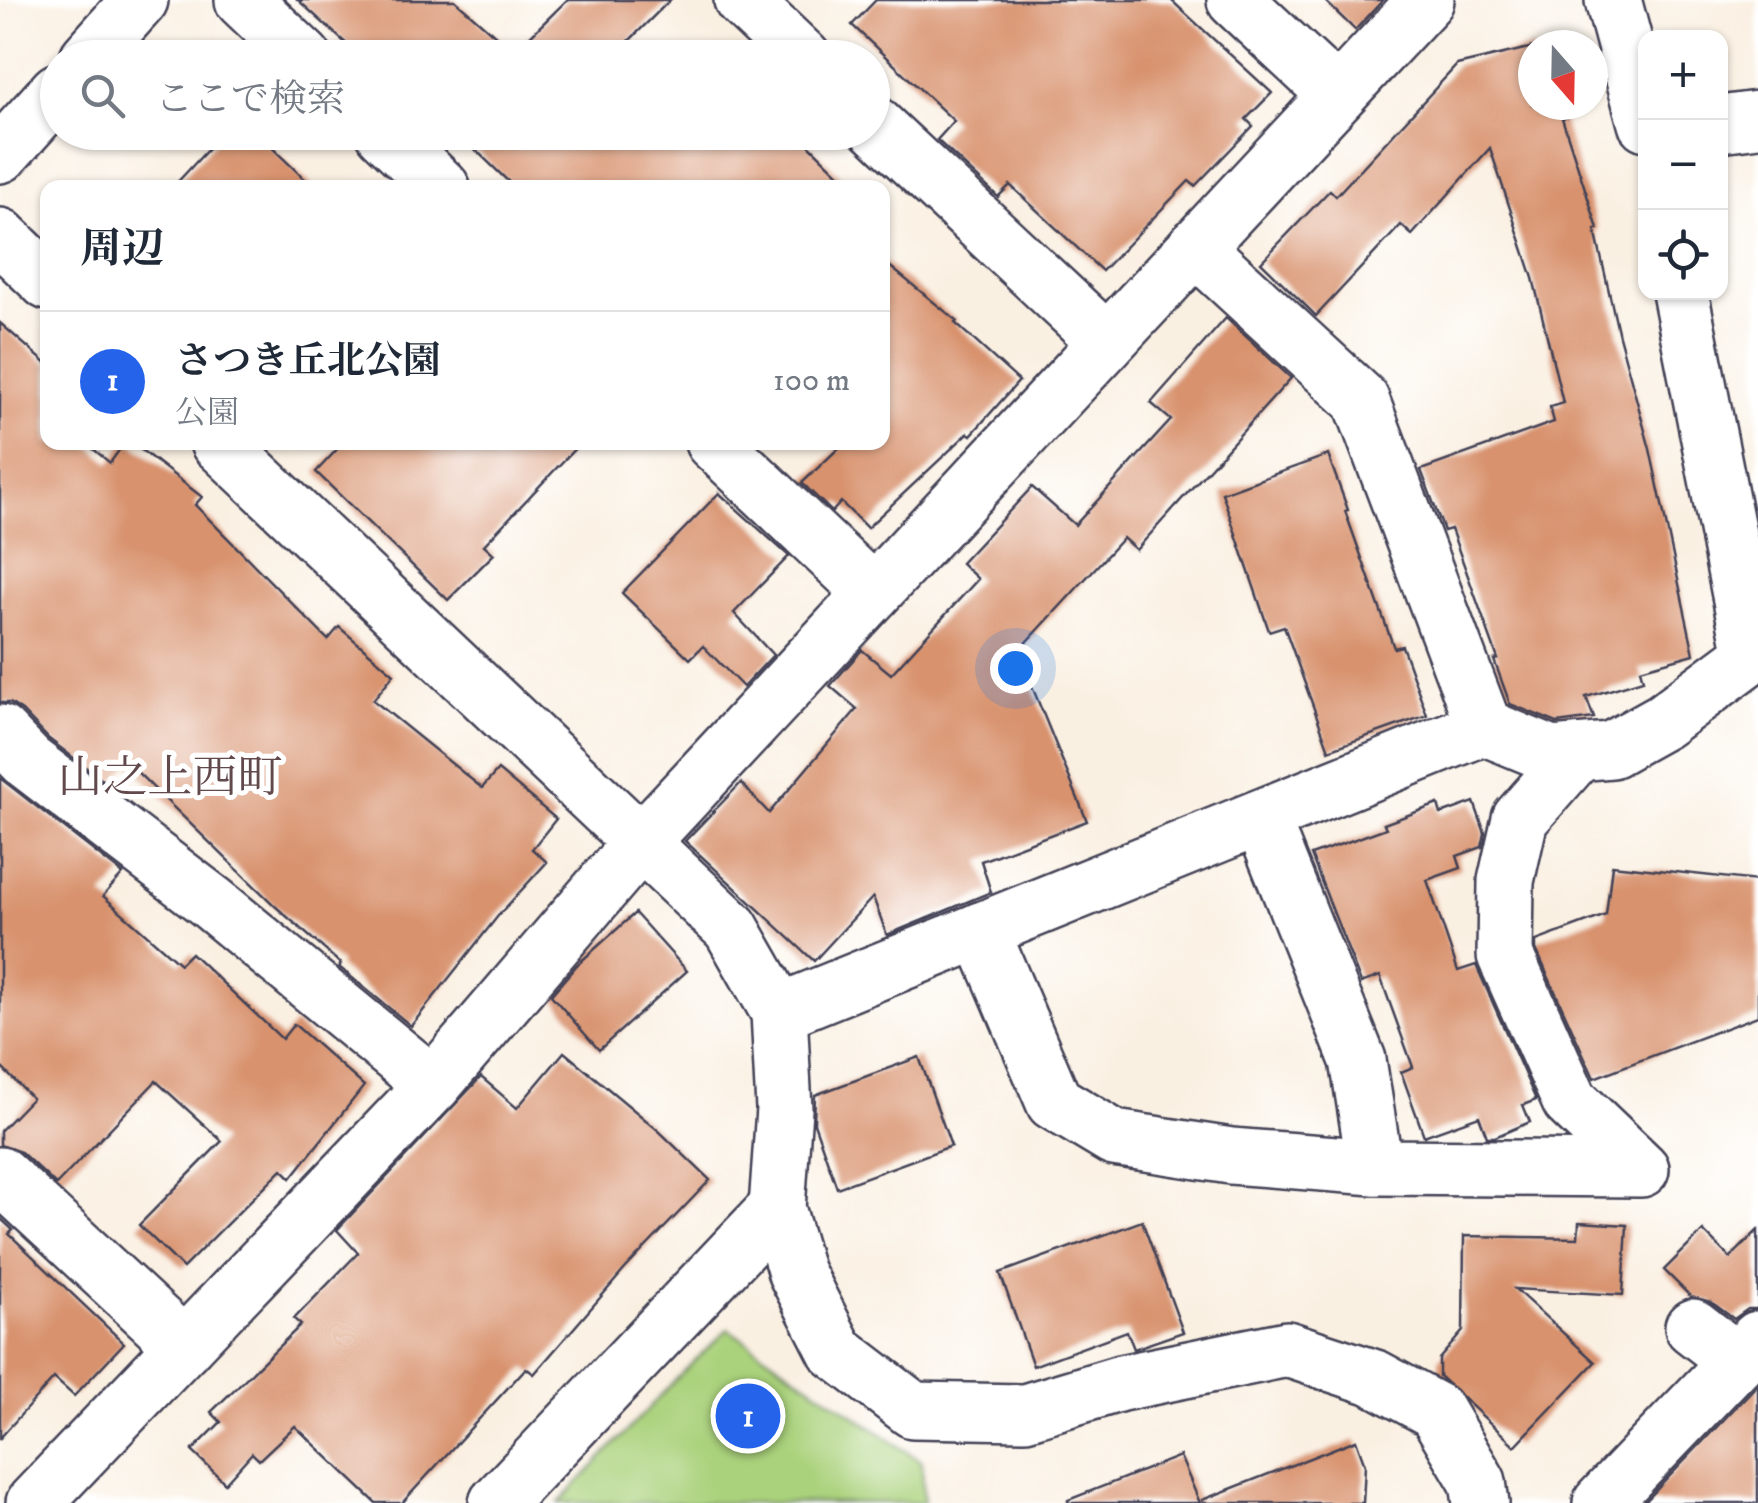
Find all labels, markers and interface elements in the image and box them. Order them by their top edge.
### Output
north arrow [1518,30,1608,120]
map controls [1638,30,1728,300]
button: + [1638,30,1728,120]
search box [40,40,890,150]
icon: search [75,68,130,123]
text: ここで検索 [155,76,345,124]
button: − [1638,120,1728,210]
button: locate [1638,210,1728,300]
text: 周辺 [80,224,164,276]
text: さつき丘北公園 [175,338,441,386]
text: 1 [107,361,118,401]
text: 100 m [773,361,850,401]
text: 公園 [175,394,239,434]
your location [990,643,1041,694]
district label: 山之上西町 [57,751,283,807]
pin: 1 [716,1378,780,1454]

